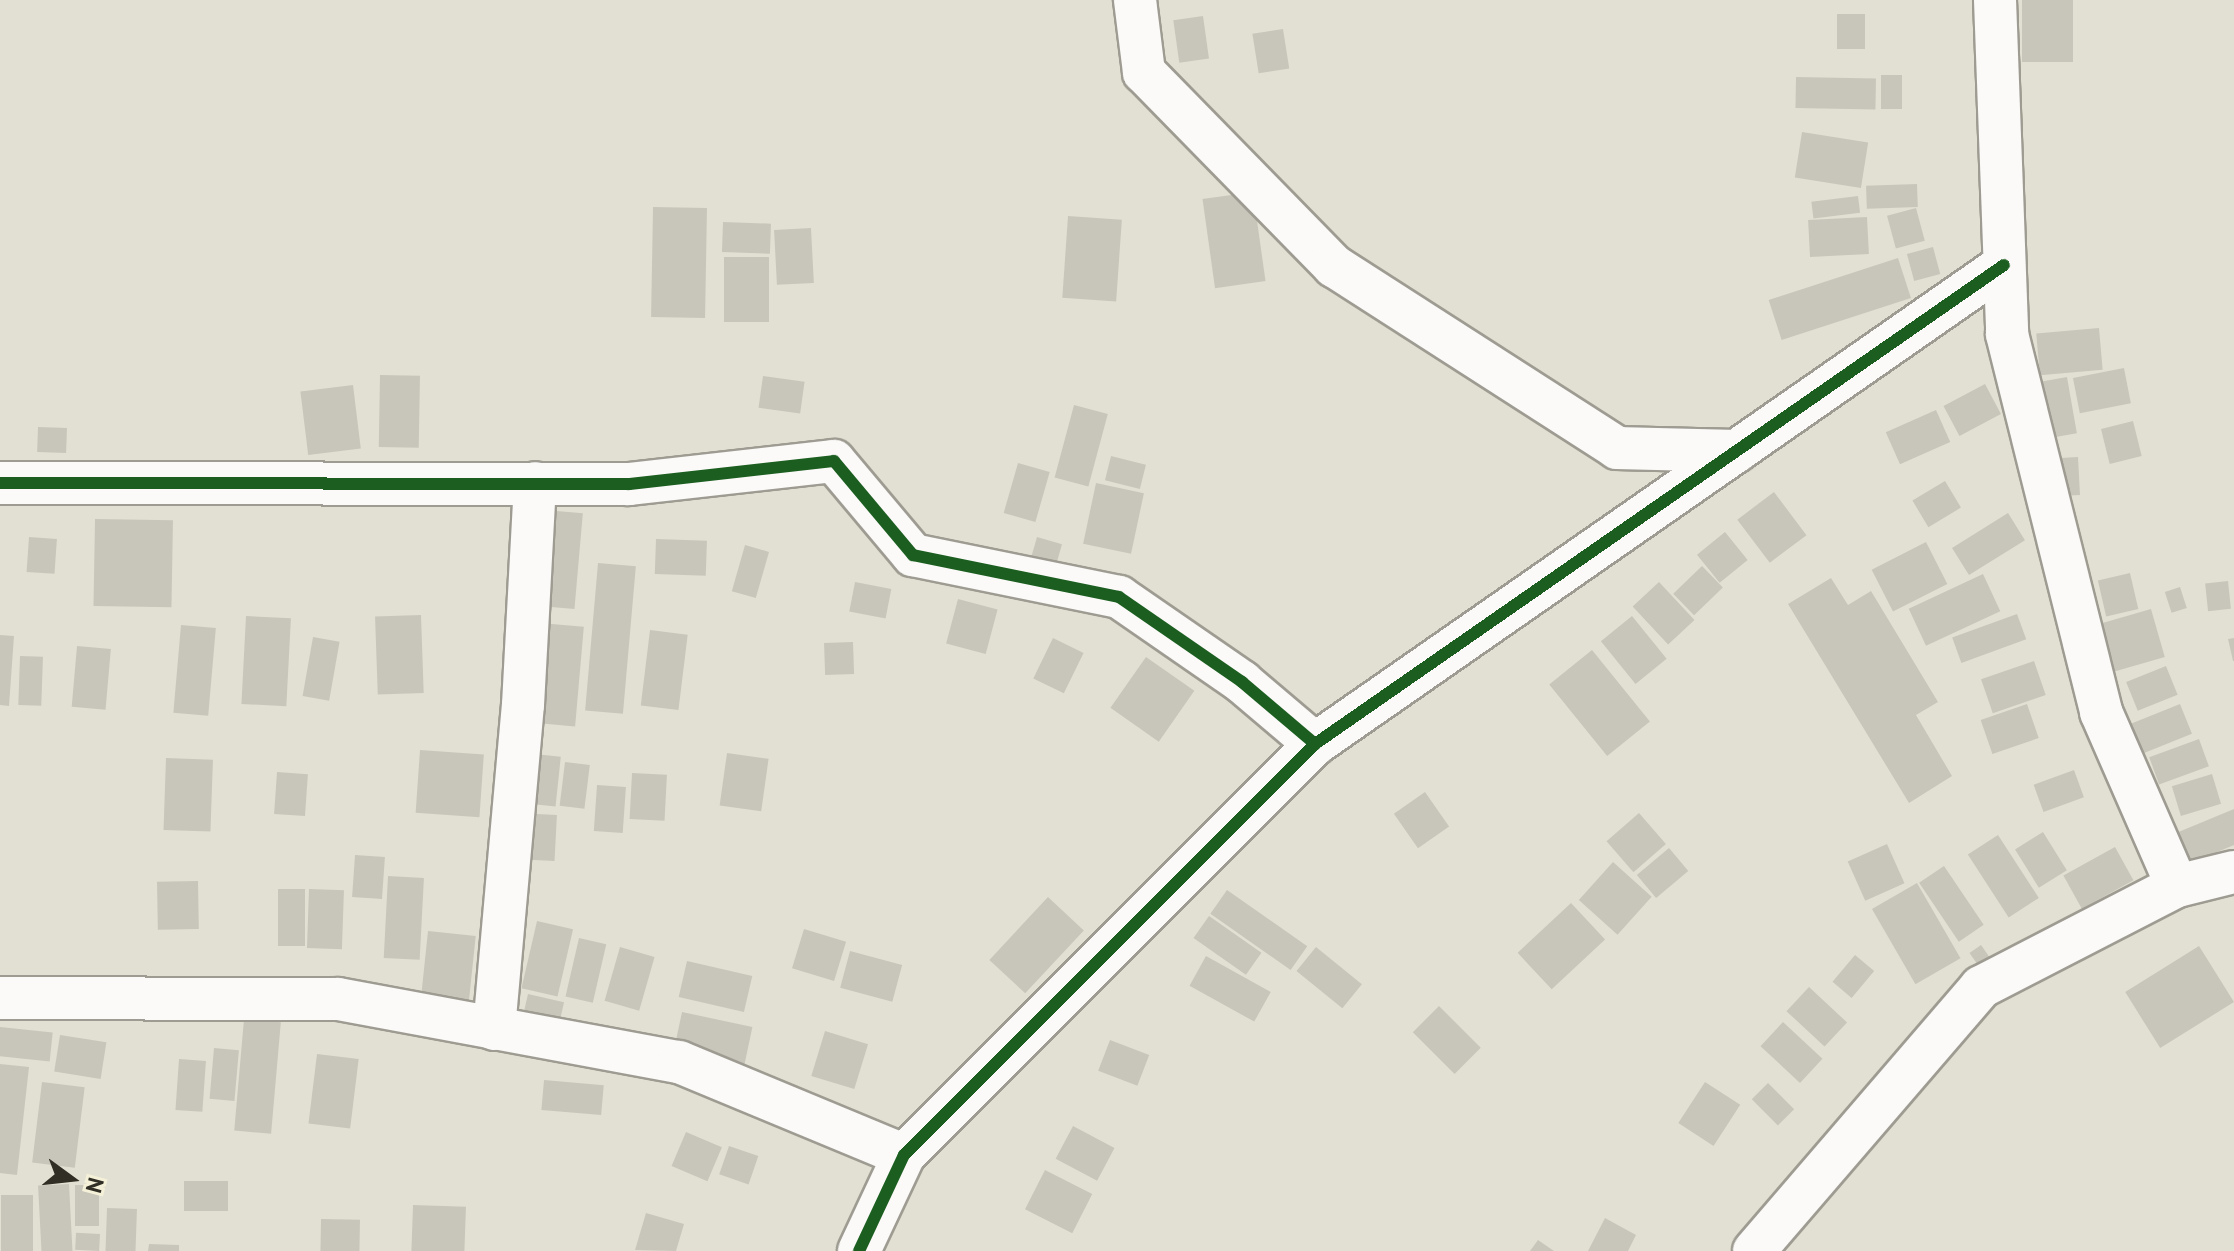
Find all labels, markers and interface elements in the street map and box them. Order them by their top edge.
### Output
north arrow [32,1139,112,1219]
text: N [80,1175,111,1196]

